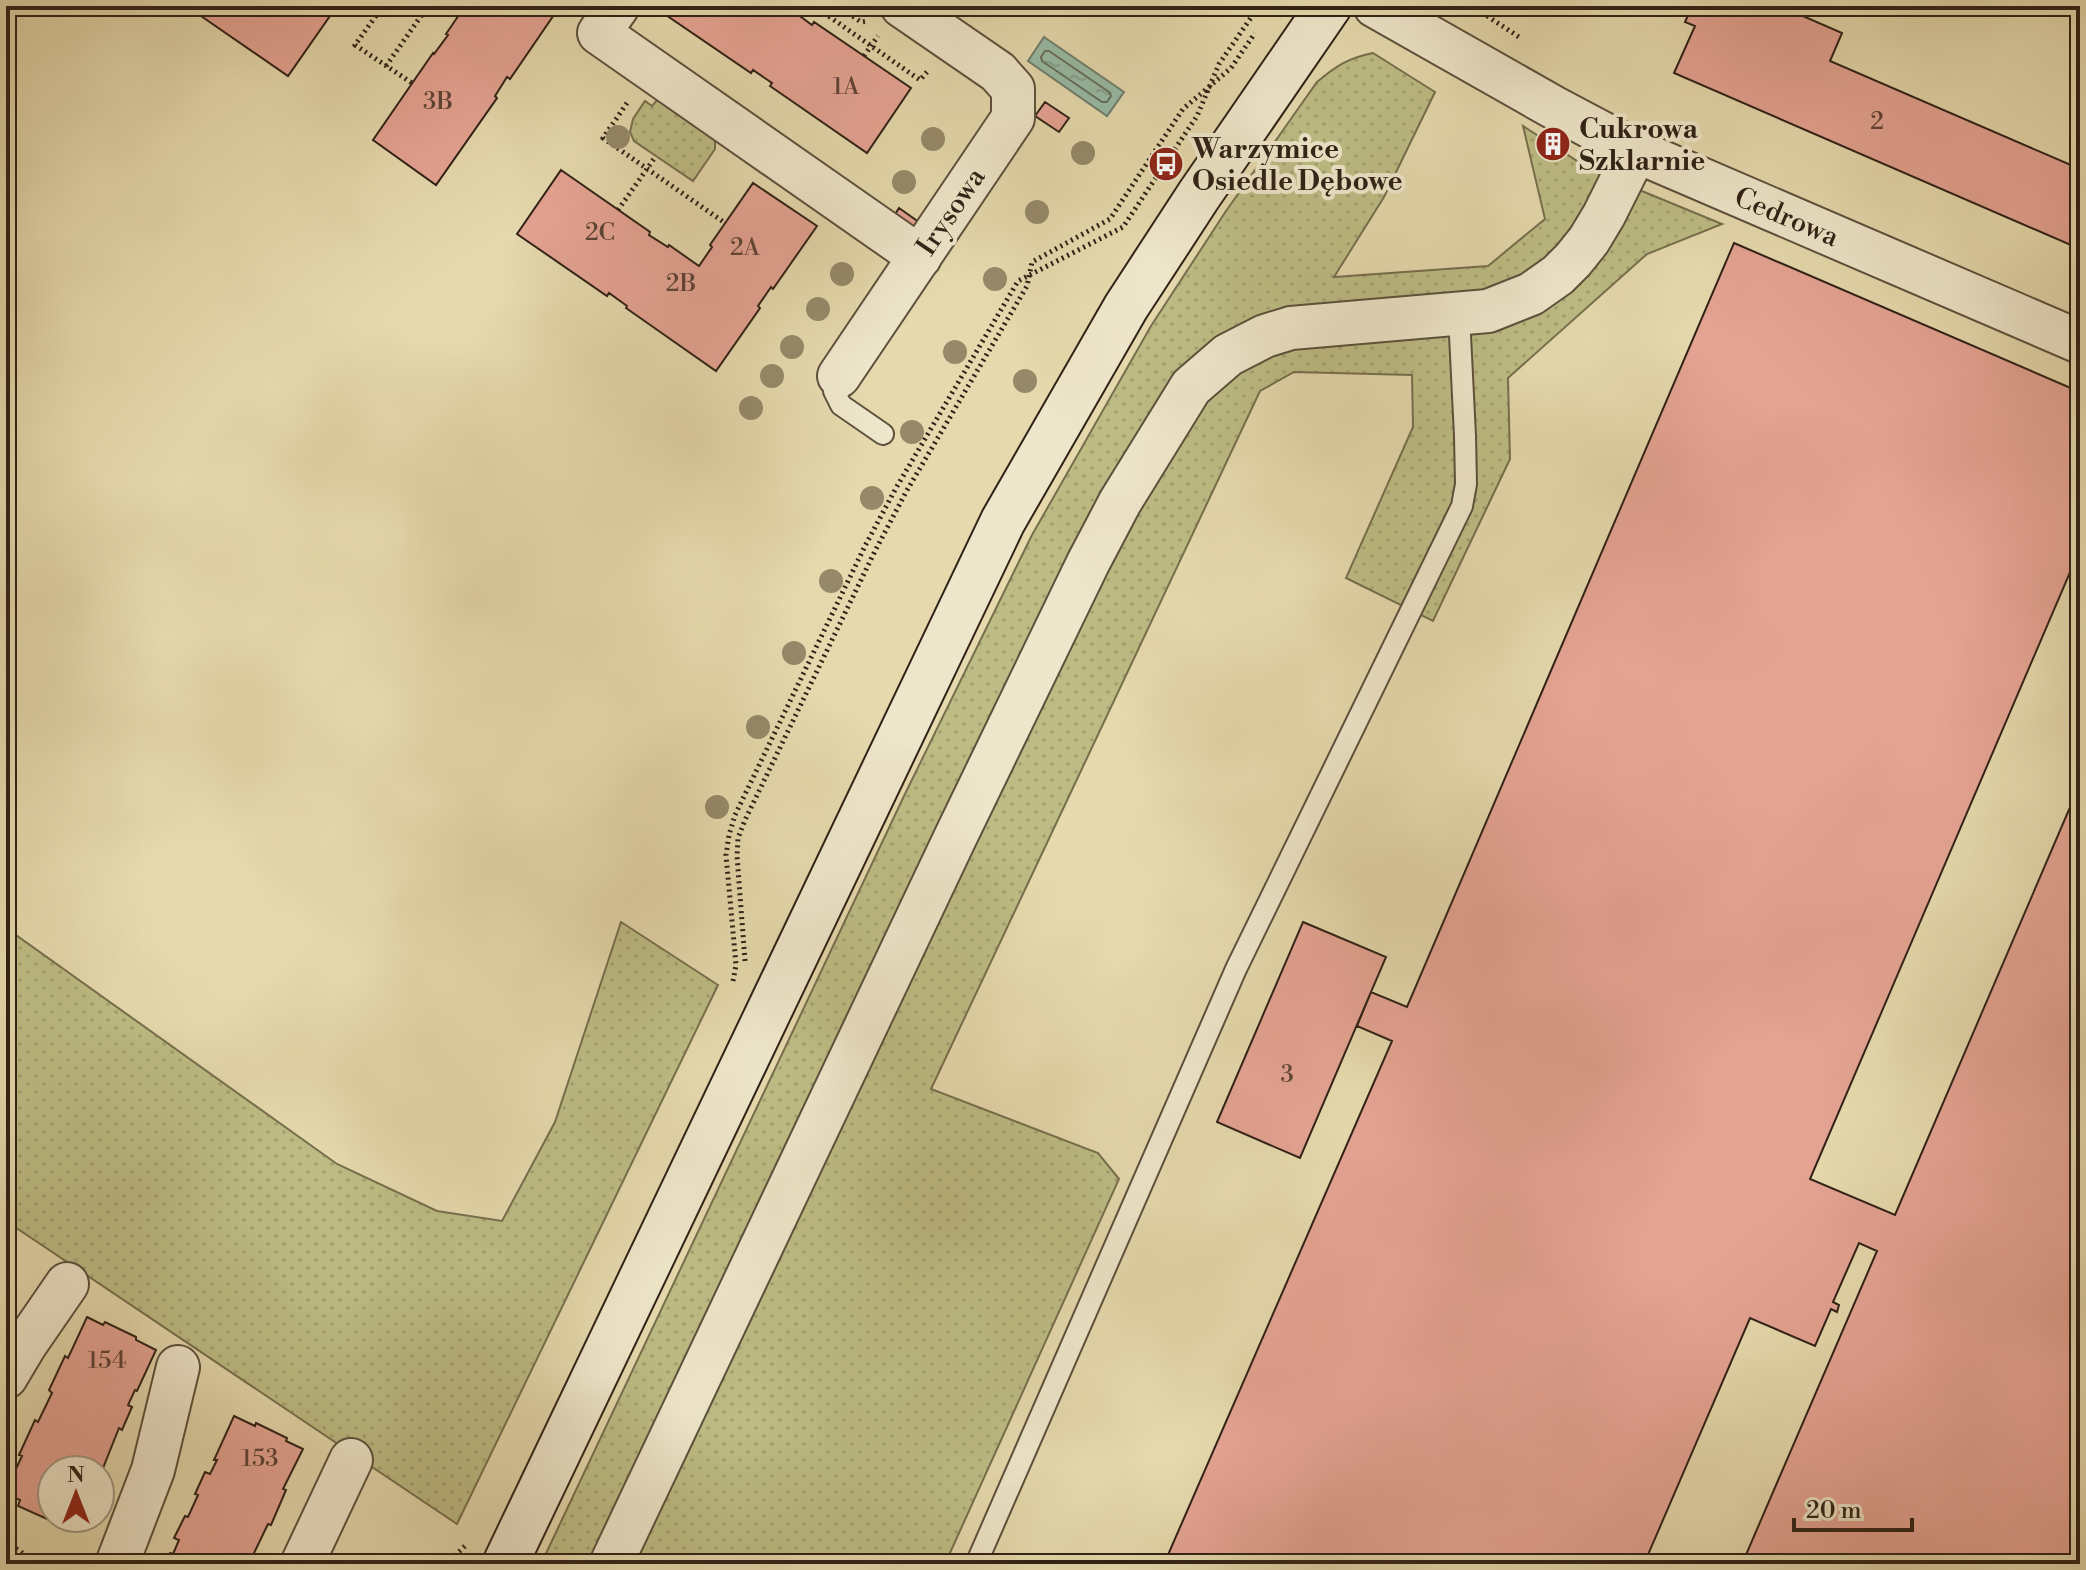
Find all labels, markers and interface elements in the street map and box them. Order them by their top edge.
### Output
house number: 1A [833,72,860,102]
house number: 3B [423,87,453,117]
house number: 2 [1870,107,1884,137]
place label: Cukrowa Szklarnie [1579,112,1705,179]
building icon: Cukrowa Szklarnie [1534,125,1572,163]
place label: Warzymice Osiedle Dębowe [1191,132,1403,199]
bus stop icon: Warzymice Osiedle Dębowe [1147,145,1185,183]
street label: Irysowa [909,161,994,262]
street label: Cedrowa [1729,180,1845,255]
house number: 2C [585,218,615,248]
house number: 2A [730,233,761,263]
house number: 2B [666,269,696,299]
house number: 3 [1280,1060,1294,1090]
house number: 154 [88,1346,126,1376]
house number: 153 [242,1444,278,1474]
north arrow [36,1454,116,1534]
text: N [67,1462,85,1489]
scale bar [1794,1482,1912,1532]
text: 20 m [1806,1496,1862,1526]

